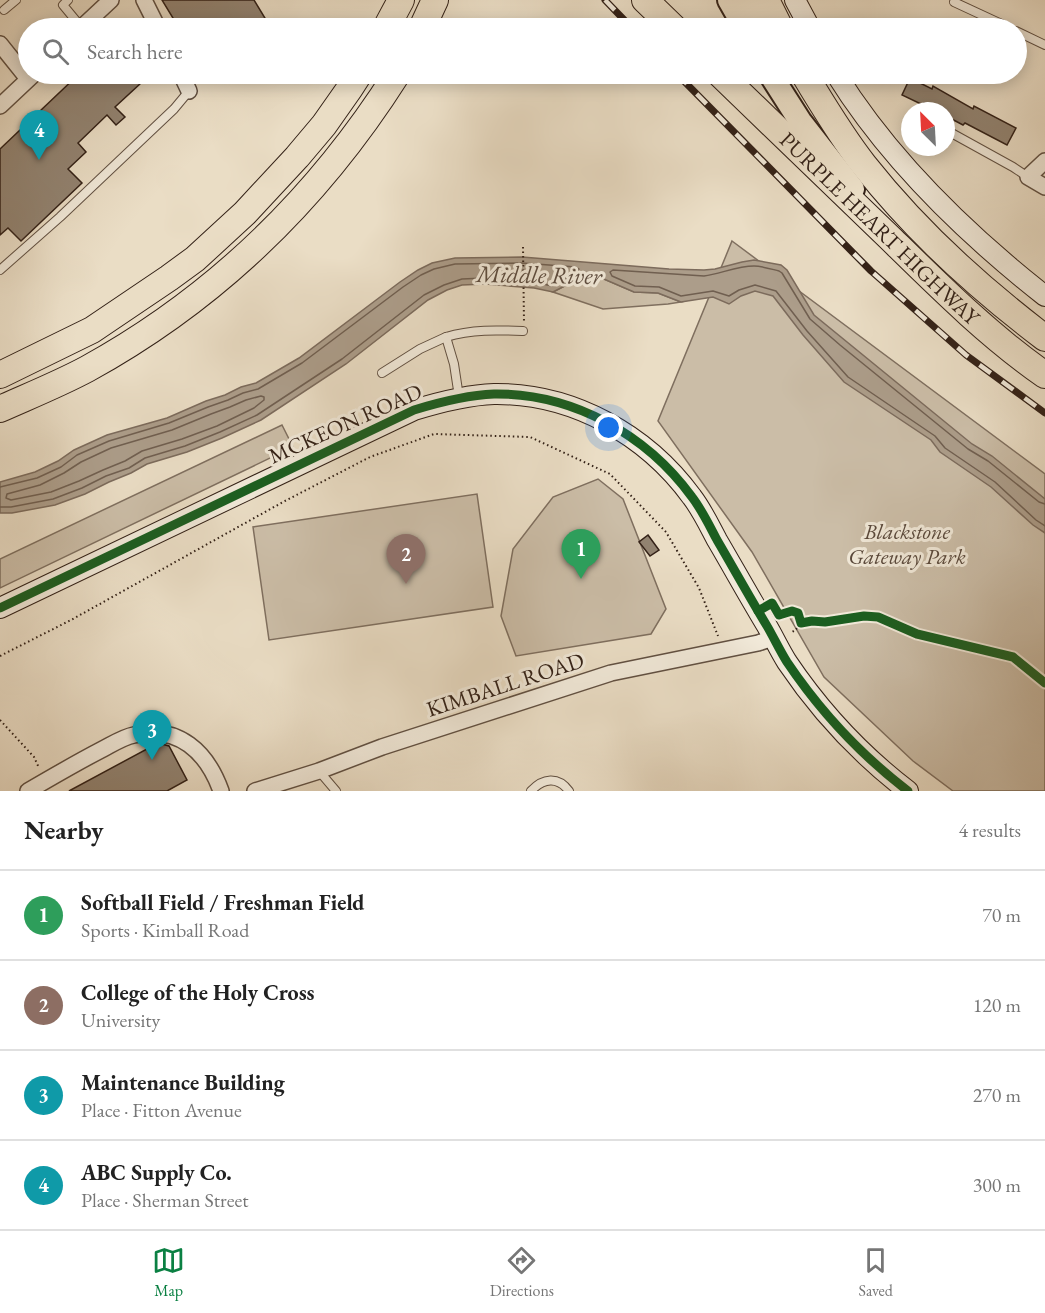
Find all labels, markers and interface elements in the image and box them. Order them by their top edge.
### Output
search box [18,18,1027,84]
icon: search [39,35,72,68]
text: Search here [87,37,182,66]
north arrow [901,102,955,156]
pin: 4 [20,110,58,160]
street label: PURPLE HEART HIGHWAY [773,125,987,332]
water label: Middle River [474,258,604,291]
street label: MCKEON ROAD [264,377,427,470]
your location [594,413,623,442]
park label: Blackstone Gateway Park [848,517,966,571]
pin: 1 [562,530,600,579]
pin: 2 [386,534,426,584]
street label: KIMBALL ROAD [423,645,588,724]
pin: 3 [132,710,172,760]
text: Nearby [24,813,104,847]
text: 4 results [958,817,1021,843]
text: Softball Field / Freshman Field [81,888,365,917]
text: 1 [38,902,49,928]
text: 70 m [982,902,1021,928]
text: Sports · Kimball Road [81,917,249,943]
text: College of the Holy Cross [81,978,315,1007]
text: 2 [38,992,49,1018]
text: 120 m [973,992,1021,1018]
text: University [81,1007,160,1033]
text: Maintenance Building [81,1068,285,1097]
text: 3 [38,1082,49,1108]
text: 270 m [973,1082,1021,1108]
text: Place · Fitton Avenue [81,1097,242,1123]
text: ABC Supply Co. [81,1158,232,1187]
text: 4 [38,1172,49,1198]
text: 300 m [973,1172,1021,1198]
text: Place · Sherman Street [81,1187,248,1213]
tab: Map [152,1244,185,1301]
tab: Directions [490,1244,554,1301]
tab: Saved [858,1244,893,1301]

